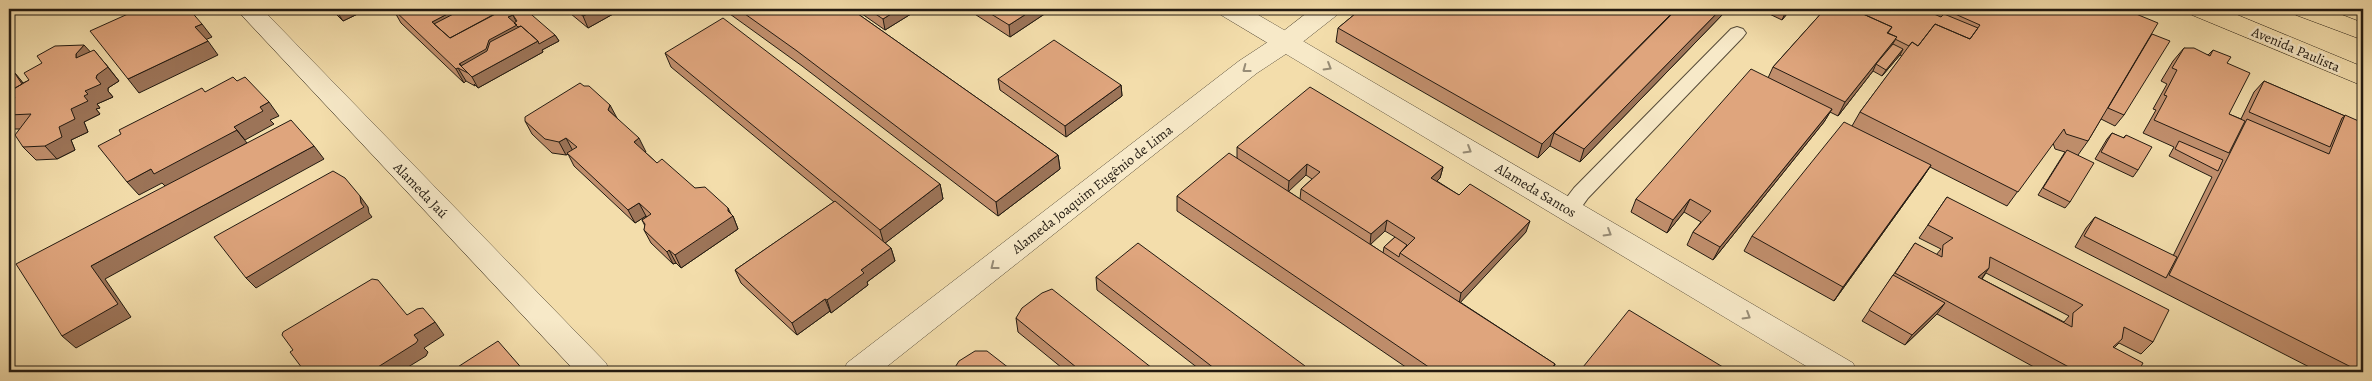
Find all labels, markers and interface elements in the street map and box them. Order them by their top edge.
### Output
street label: Avenida Paulista [2248,22,2343,77]
one-way arrow [1323,60,1332,70]
one-way arrow [1243,64,1252,72]
street label: Alameda Joaquim Eugênio de Lima [1007,120,1177,259]
one-way arrow [1462,143,1471,153]
street label: Alameda Jaú [389,158,452,223]
street label: Alameda Santos [1491,158,1580,222]
one-way arrow [1602,226,1611,236]
one-way arrow [991,261,1000,269]
one-way arrow [1742,309,1751,319]

